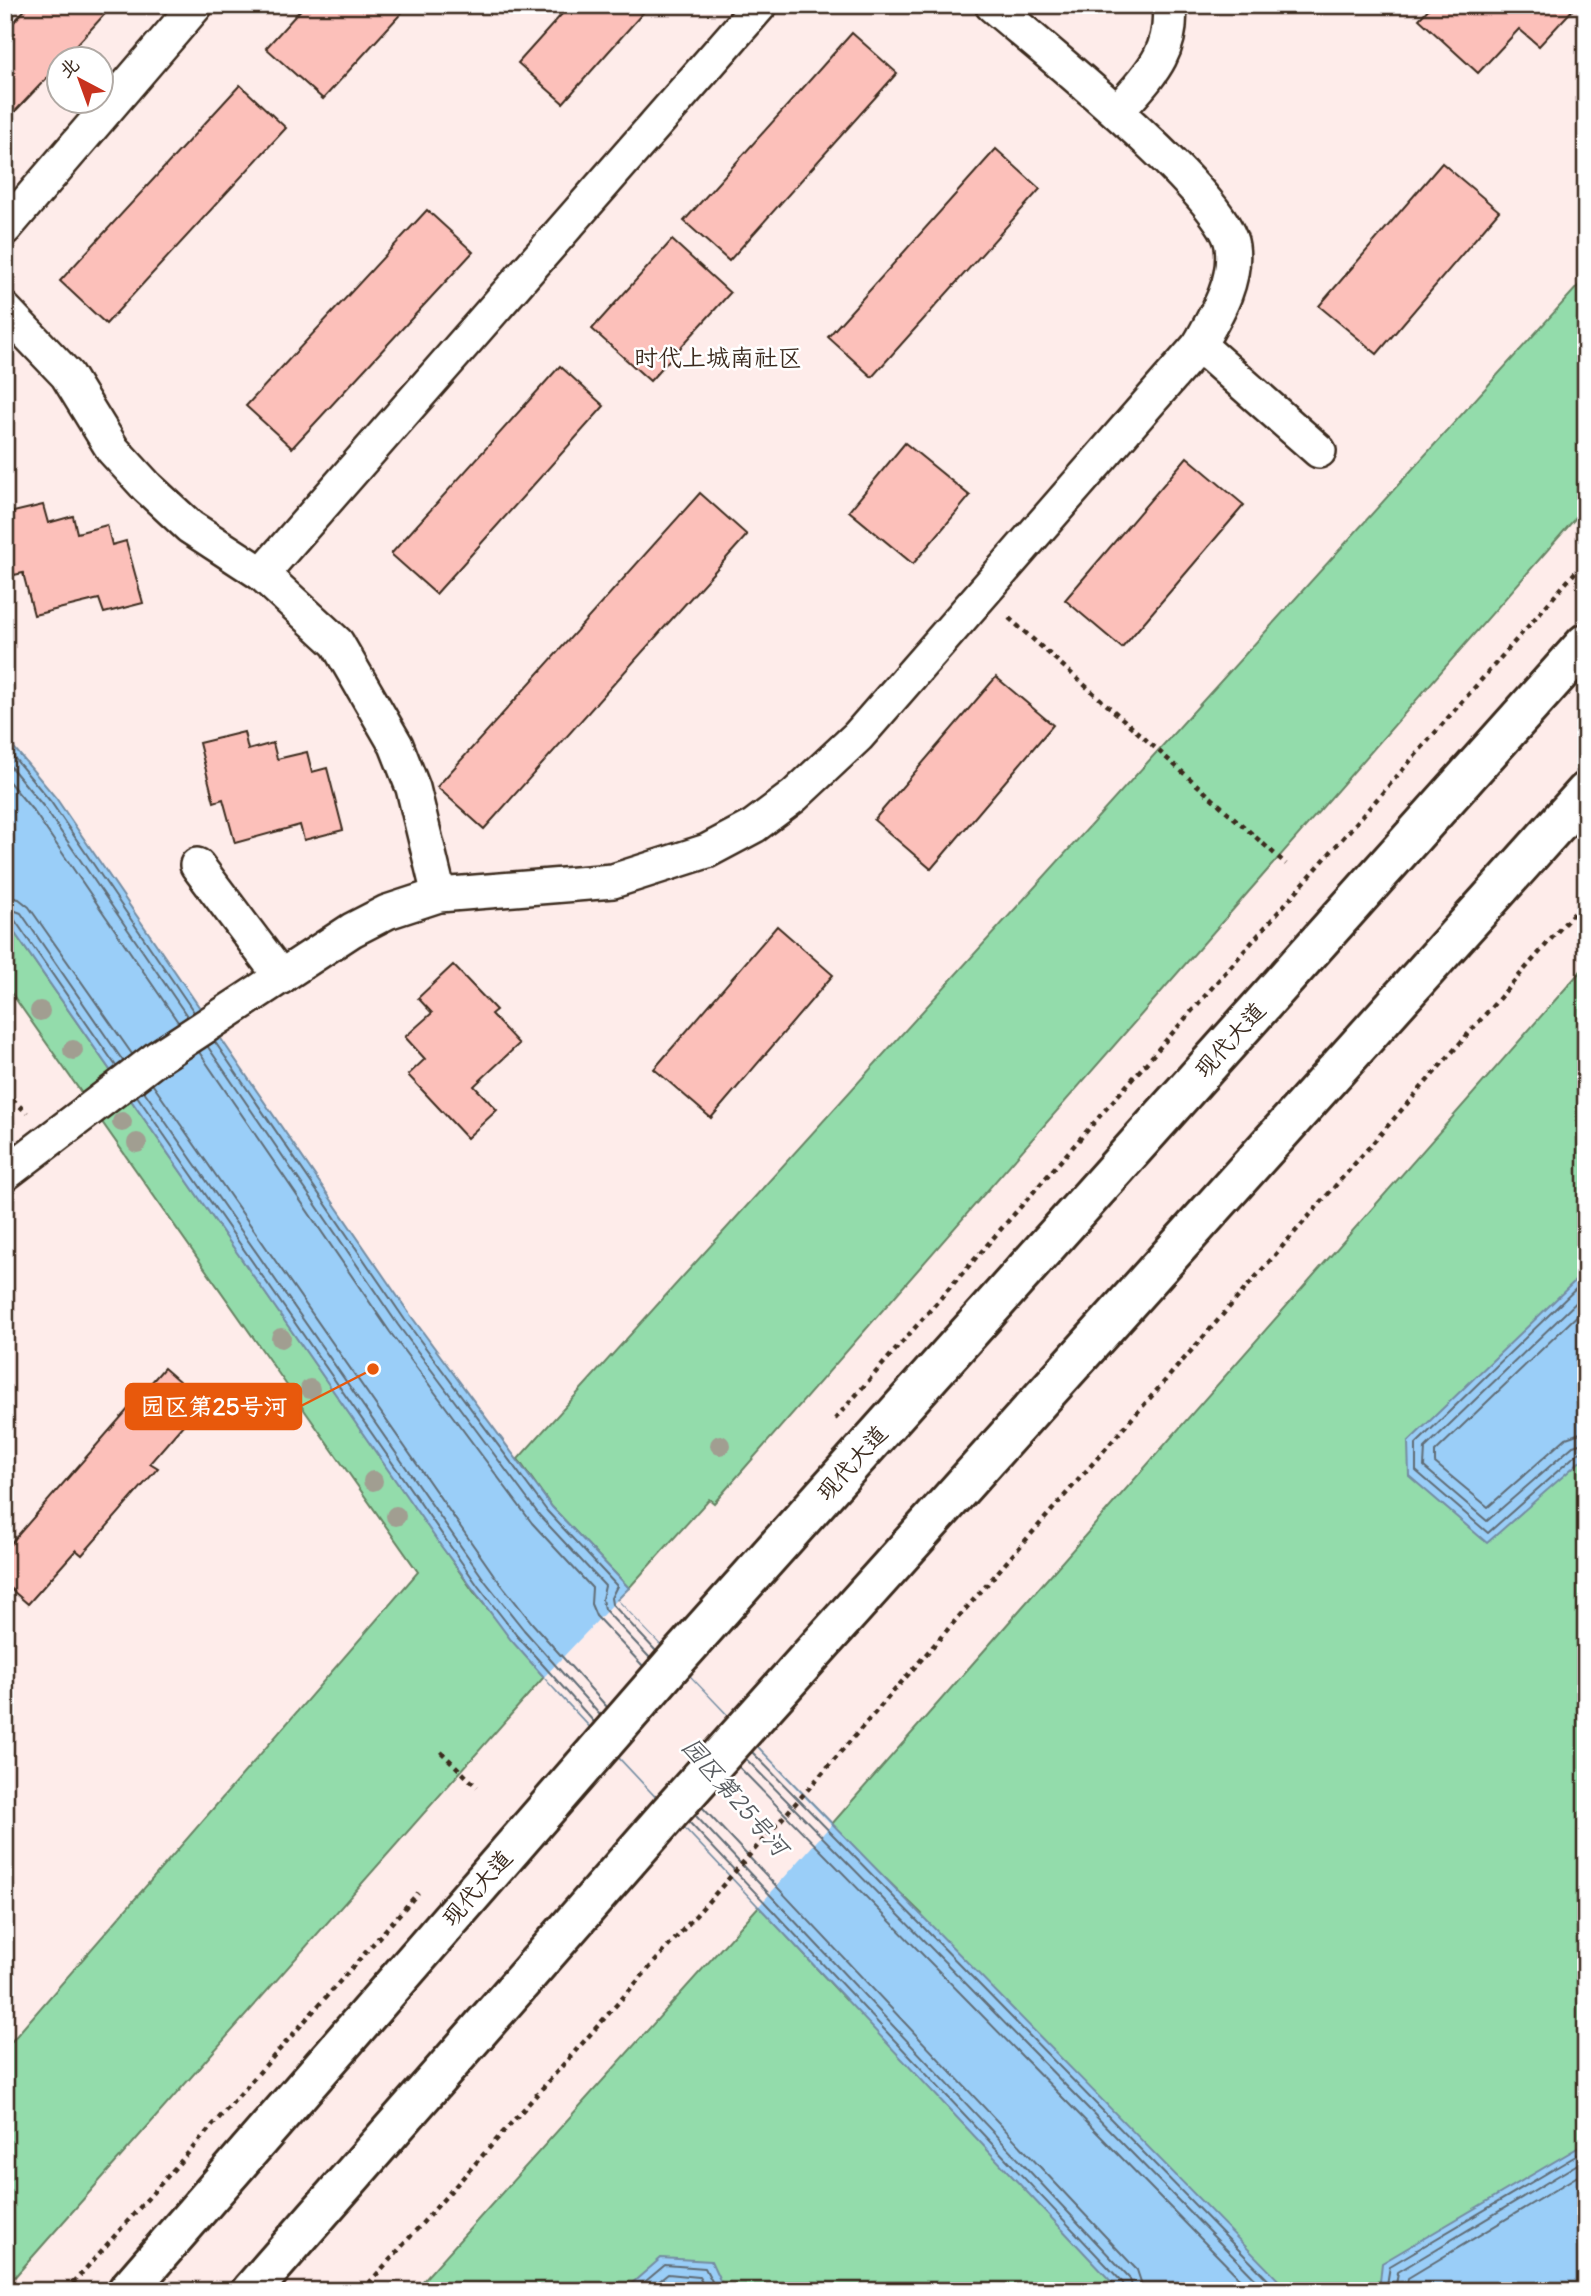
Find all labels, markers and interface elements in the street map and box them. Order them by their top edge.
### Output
north arrow [46,46,116,116]
text: 北 [54,52,84,82]
district label: 时代上城南社区 [634,342,802,372]
street label: 现代大道 [1188,996,1271,1084]
callout: 园区第25号河 [126,1384,301,1429]
text: 园区第25号河 [141,1391,287,1421]
street label: 现代大道 [810,1419,893,1507]
water label: 园区第25号河 [676,1731,798,1865]
street label: 现代大道 [436,1843,518,1932]

